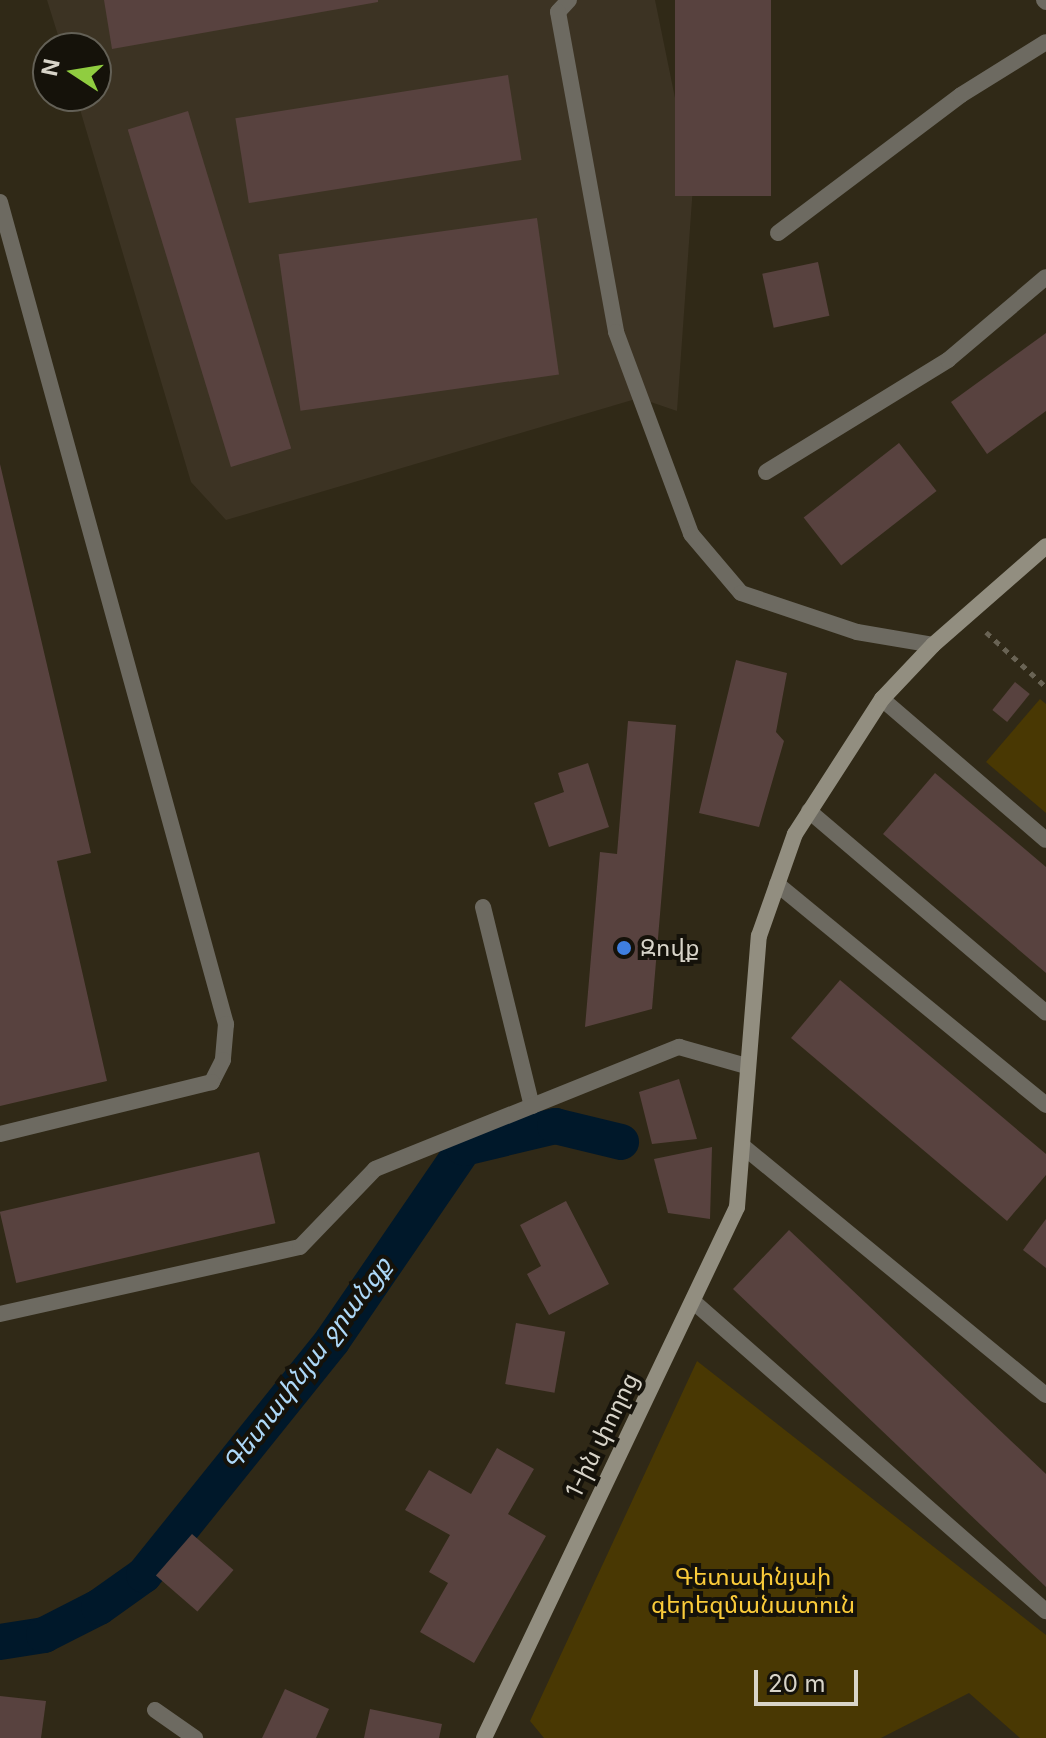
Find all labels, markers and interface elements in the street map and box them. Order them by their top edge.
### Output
north arrow [32,32,112,112]
text: N [36,57,65,78]
place label: Զովք [640,934,700,962]
marker: Զովք [615,939,633,957]
water label: Գետափնյա ջրանցք [216,1250,398,1478]
street label: 1-ին փողոց [559,1368,645,1502]
park label: Գետափնյաի գերեզմանատուն [651,1563,855,1619]
scale bar [758,1654,862,1704]
text: 20 m [768,1669,826,1698]

